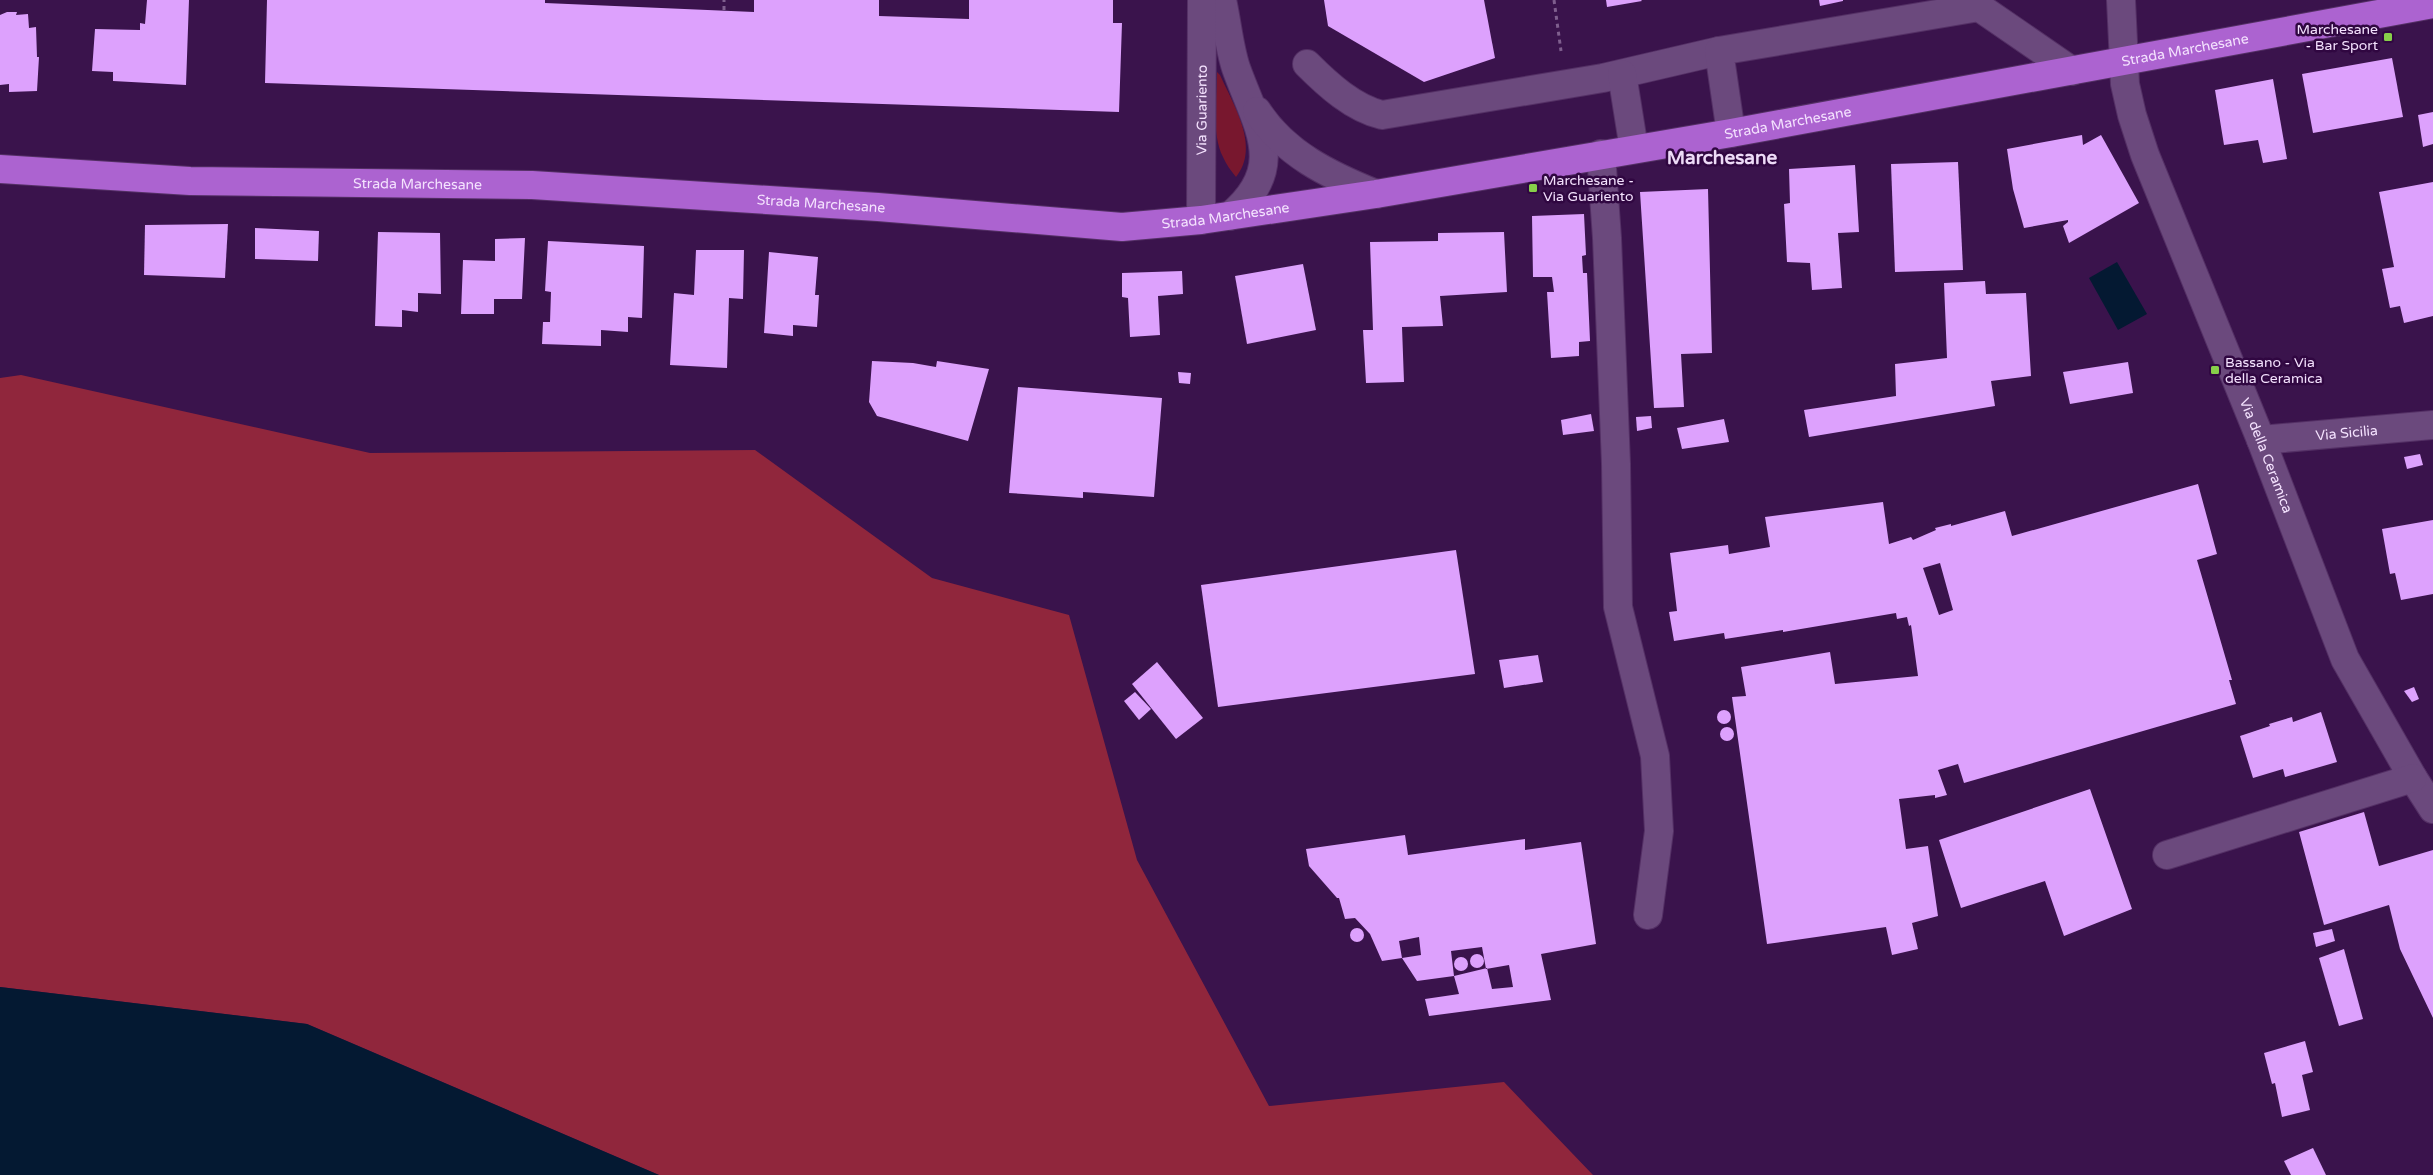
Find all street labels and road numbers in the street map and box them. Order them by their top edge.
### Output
street label: Strada Marchesane [2120,30,2250,70]
street label: Via Guariento [1193,65,1211,155]
street label: Strada Marchesane [1723,103,1853,143]
street label: Strada Marchesane [353,175,482,193]
street label: Strada Marchesane [756,191,886,217]
street label: Strada Marchesane [1161,199,1291,232]
street label: Via della Ceramica [2236,396,2296,516]
street label: Via Sicilia [2315,422,2379,444]

